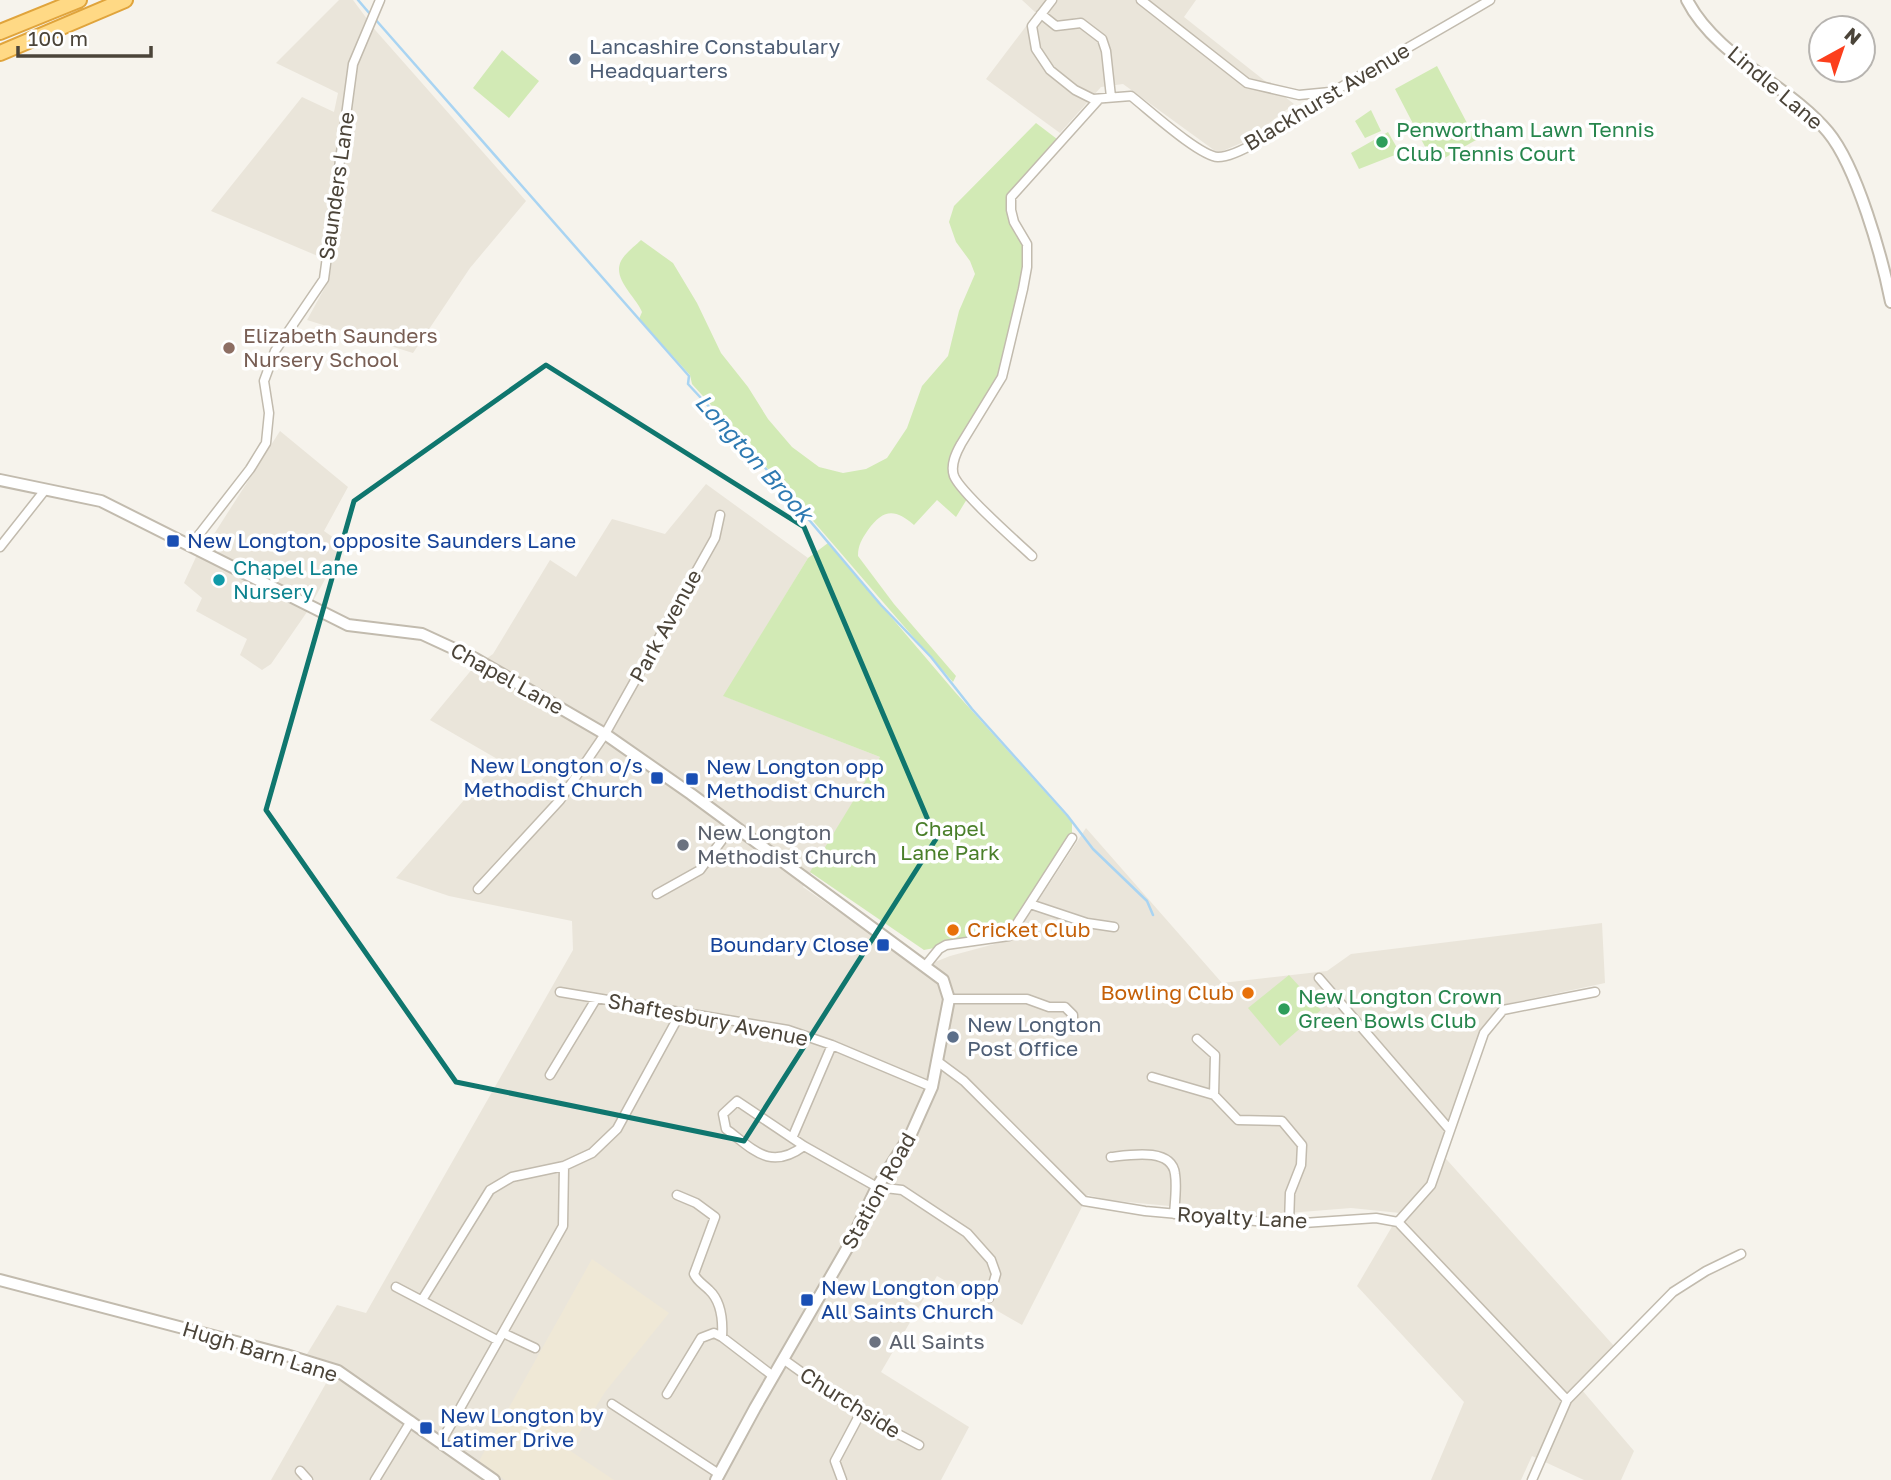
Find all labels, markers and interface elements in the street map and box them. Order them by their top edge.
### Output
scale bar [18,14,150,58]
north arrow [1807,14,1877,84]
text: N [1840,22,1866,49]
text: 100 m [28,25,88,51]
place label: Lancashire Constabulary Headquarters [589,33,841,83]
street label: Blackhurst Avenue [1239,36,1414,156]
street label: Lindle Lane [1723,40,1829,135]
marker: Lancashire Constabulary Headquarters [567,51,583,67]
street label: Saunders Lane [313,110,359,262]
place label: Penwortham Lawn Tennis Club Tennis Court [1396,116,1654,166]
marker: Penwortham Lawn Tennis Club Tennis Court [1374,134,1390,150]
place label: Elizabeth Saunders Nursery School [243,322,438,372]
marker: Elizabeth Saunders Nursery School [221,340,237,356]
water label: Longton Brook [690,388,821,529]
place label: New Longton, opposite Saunders Lane [187,527,576,553]
marker: New Longton, opposite Saunders Lane [165,533,181,549]
place label: Chapel Lane Nursery [233,554,358,604]
street label: Park Avenue [623,565,707,686]
marker: Chapel Lane Nursery [211,572,227,588]
street label: Chapel Lane [446,636,569,720]
place label: New Longton o/s Methodist Church [463,752,643,802]
place label: New Longton opp Methodist Church [706,753,886,803]
marker: New Longton o/s Methodist Church [649,770,665,786]
marker: New Longton opp Methodist Church [684,771,700,787]
park label: Chapel Lane Park [900,815,1000,865]
place label: New Longton Methodist Church [697,819,877,869]
marker: New Longton Methodist Church [675,837,691,853]
place label: Cricket Club [967,916,1090,942]
marker: Cricket Club [945,922,961,938]
place label: Boundary Close [709,931,869,957]
marker: Boundary Close [875,937,891,953]
place label: Bowling Club [1100,979,1234,1005]
place label: New Longton Crown Green Bowls Club [1298,983,1502,1033]
marker: Bowling Club [1240,985,1256,1001]
street label: Shaftesbury Avenue [606,987,810,1051]
marker: New Longton Crown Green Bowls Club [1276,1001,1292,1017]
place label: New Longton Post Office [967,1011,1101,1061]
marker: New Longton Post Office [945,1029,961,1045]
street label: Station Road [835,1128,921,1253]
street label: Royalty Lane [1176,1201,1308,1233]
place label: New Longton opp All Saints Church [821,1274,999,1324]
marker: New Longton opp All Saints Church [799,1292,815,1308]
street label: Hugh Barn Lane [179,1315,341,1387]
place label: All Saints [889,1328,985,1354]
marker: All Saints [867,1334,883,1350]
street label: Churchside [795,1361,906,1443]
place label: New Longton by Latimer Drive [440,1402,604,1452]
marker: New Longton by Latimer Drive [418,1420,434,1436]

